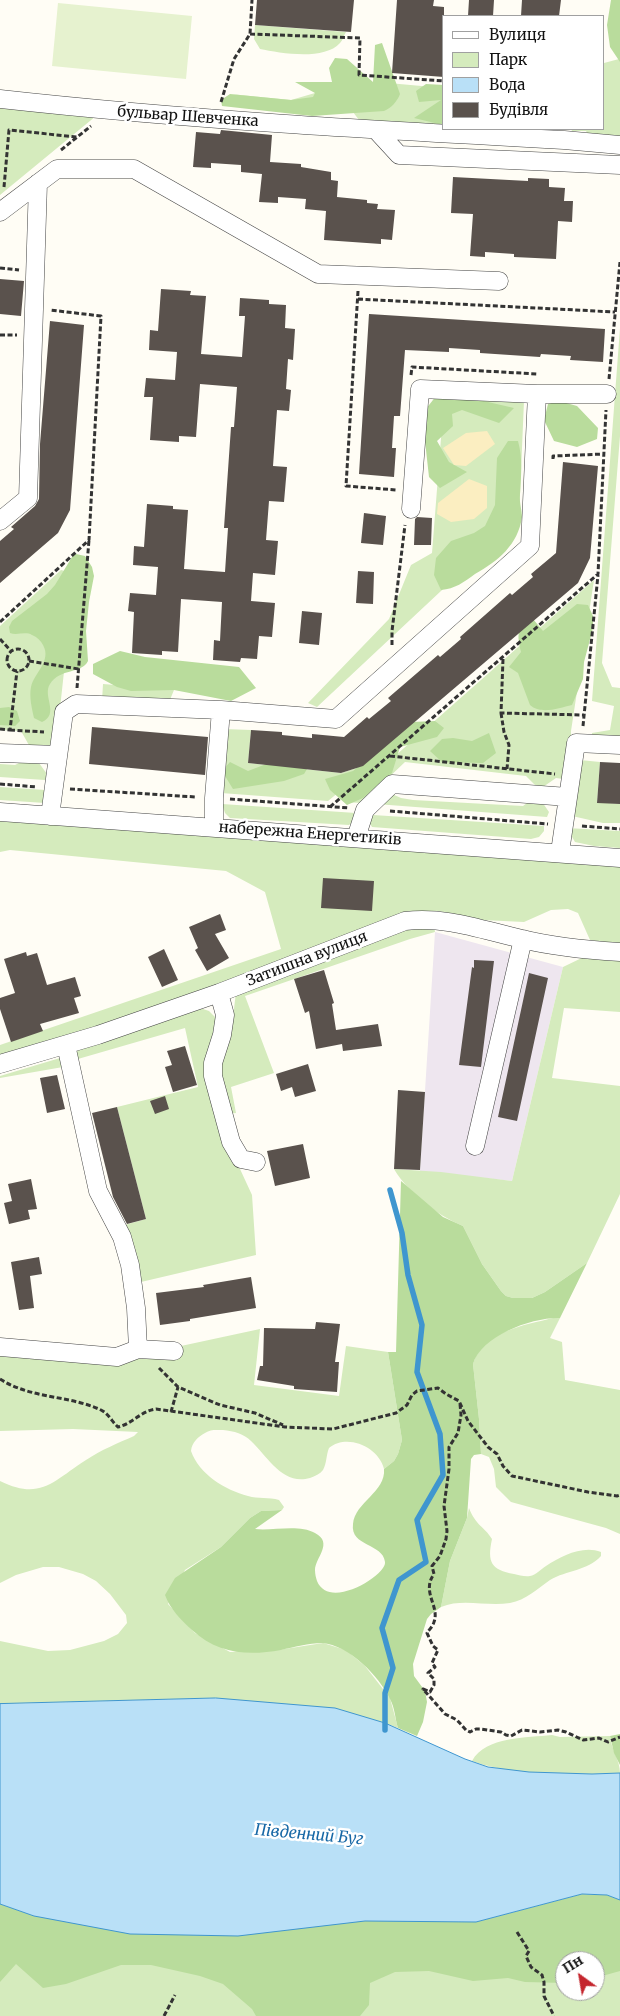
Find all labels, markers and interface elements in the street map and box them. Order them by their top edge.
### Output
legend [442,15,605,130]
text: Вулиця [489,25,546,44]
text: Парк [489,50,527,69]
text: Вода [489,75,525,94]
text: Будівля [489,100,548,119]
street label: бульвар Шевченка [117,103,259,131]
street label: набережна Енергетиків [218,819,402,849]
street label: Затишна вулиця [244,928,370,990]
water label: Південний Буг [254,1821,364,1849]
north arrow [555,1951,605,2001]
text: Пн [559,1951,586,1977]

